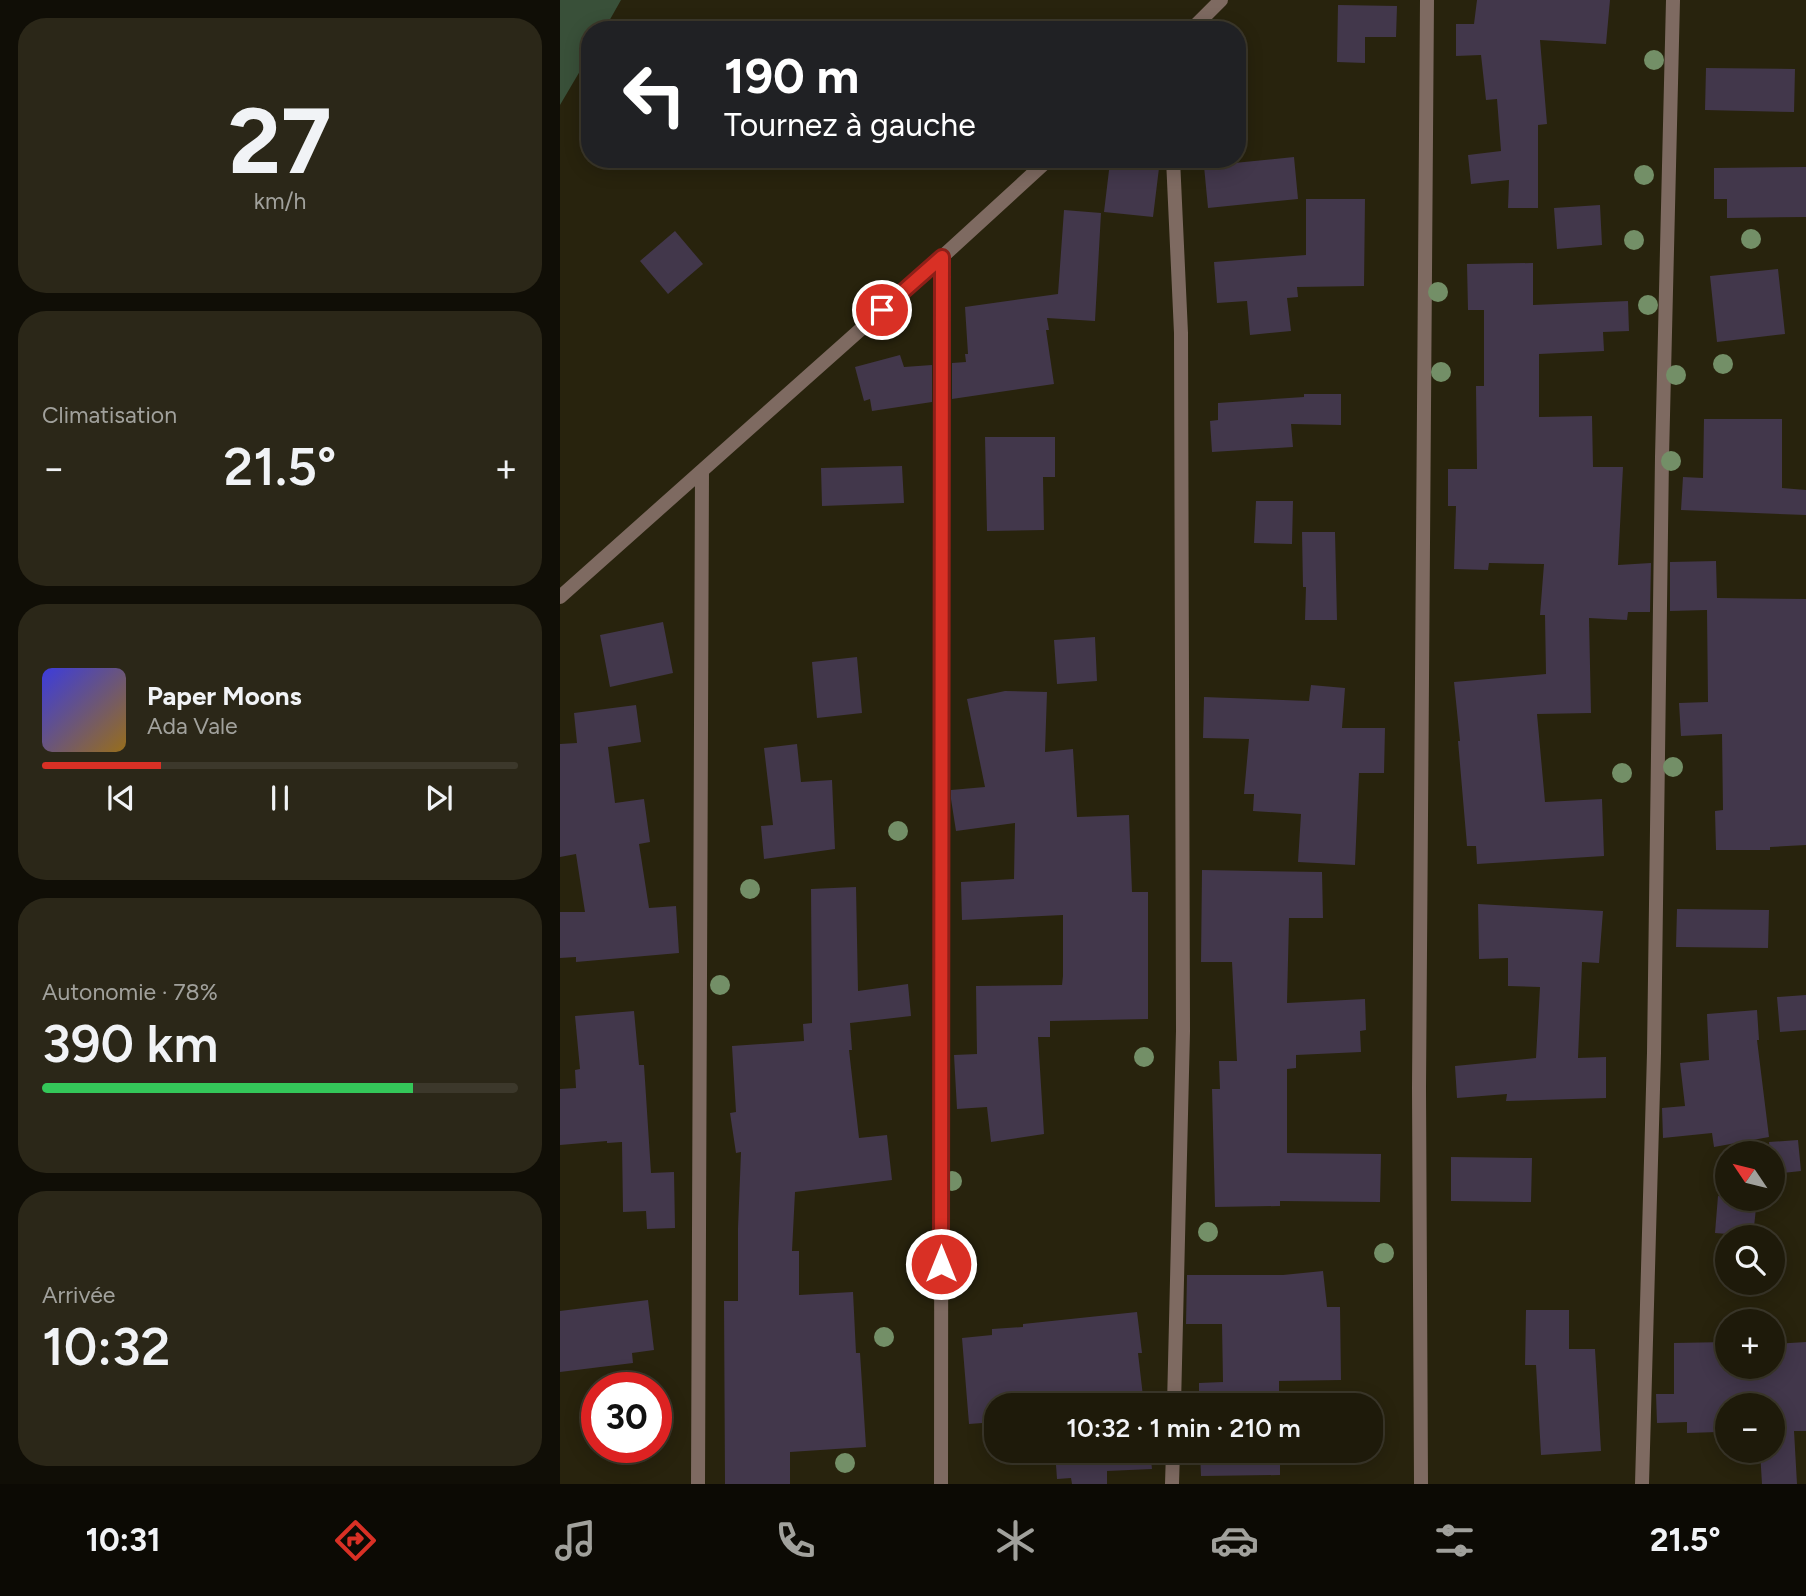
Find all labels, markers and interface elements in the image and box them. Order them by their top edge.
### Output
text: 190 m [724,46,859,105]
icon: left [609,49,700,140]
text: 27 [228,87,332,196]
text: Tournez à gauche [724,106,976,144]
text: km/h [254,187,306,215]
pin [852,280,912,340]
icon: arrive [863,291,901,329]
text: Climatisation [42,401,177,429]
text: 21.5° [223,436,337,498]
text: − [42,445,66,491]
text: + [494,445,518,491]
text: Paper Moons [147,680,302,712]
text: Ada Vale [147,712,238,740]
icon: previous [102,779,140,817]
icon: pause [261,779,299,817]
icon: next [420,779,458,817]
text: Autonomie · 78% [42,978,218,1006]
text: 390 km [42,1013,218,1075]
north arrow [1715,1141,1785,1211]
map controls [1715,1141,1785,1463]
button: search [1715,1225,1785,1295]
position arrow [904,1227,978,1301]
text: Arrivée [42,1281,115,1309]
button: + [1715,1309,1785,1379]
text: 10:32 [42,1316,170,1378]
speed limit sign: 30 [581,1372,672,1463]
button: − [1715,1393,1785,1463]
text: 10:32 · 1 min · 210 m [1066,1412,1301,1444]
icon: directions [331,1516,380,1565]
icon: music [551,1516,600,1565]
icon: phone [771,1516,820,1565]
icon: climate [991,1516,1040,1565]
icon: car [1210,1516,1259,1565]
icon: filters [1430,1516,1479,1565]
text: 10:31 [85,1521,161,1559]
text: 21.5° [1650,1521,1721,1559]

